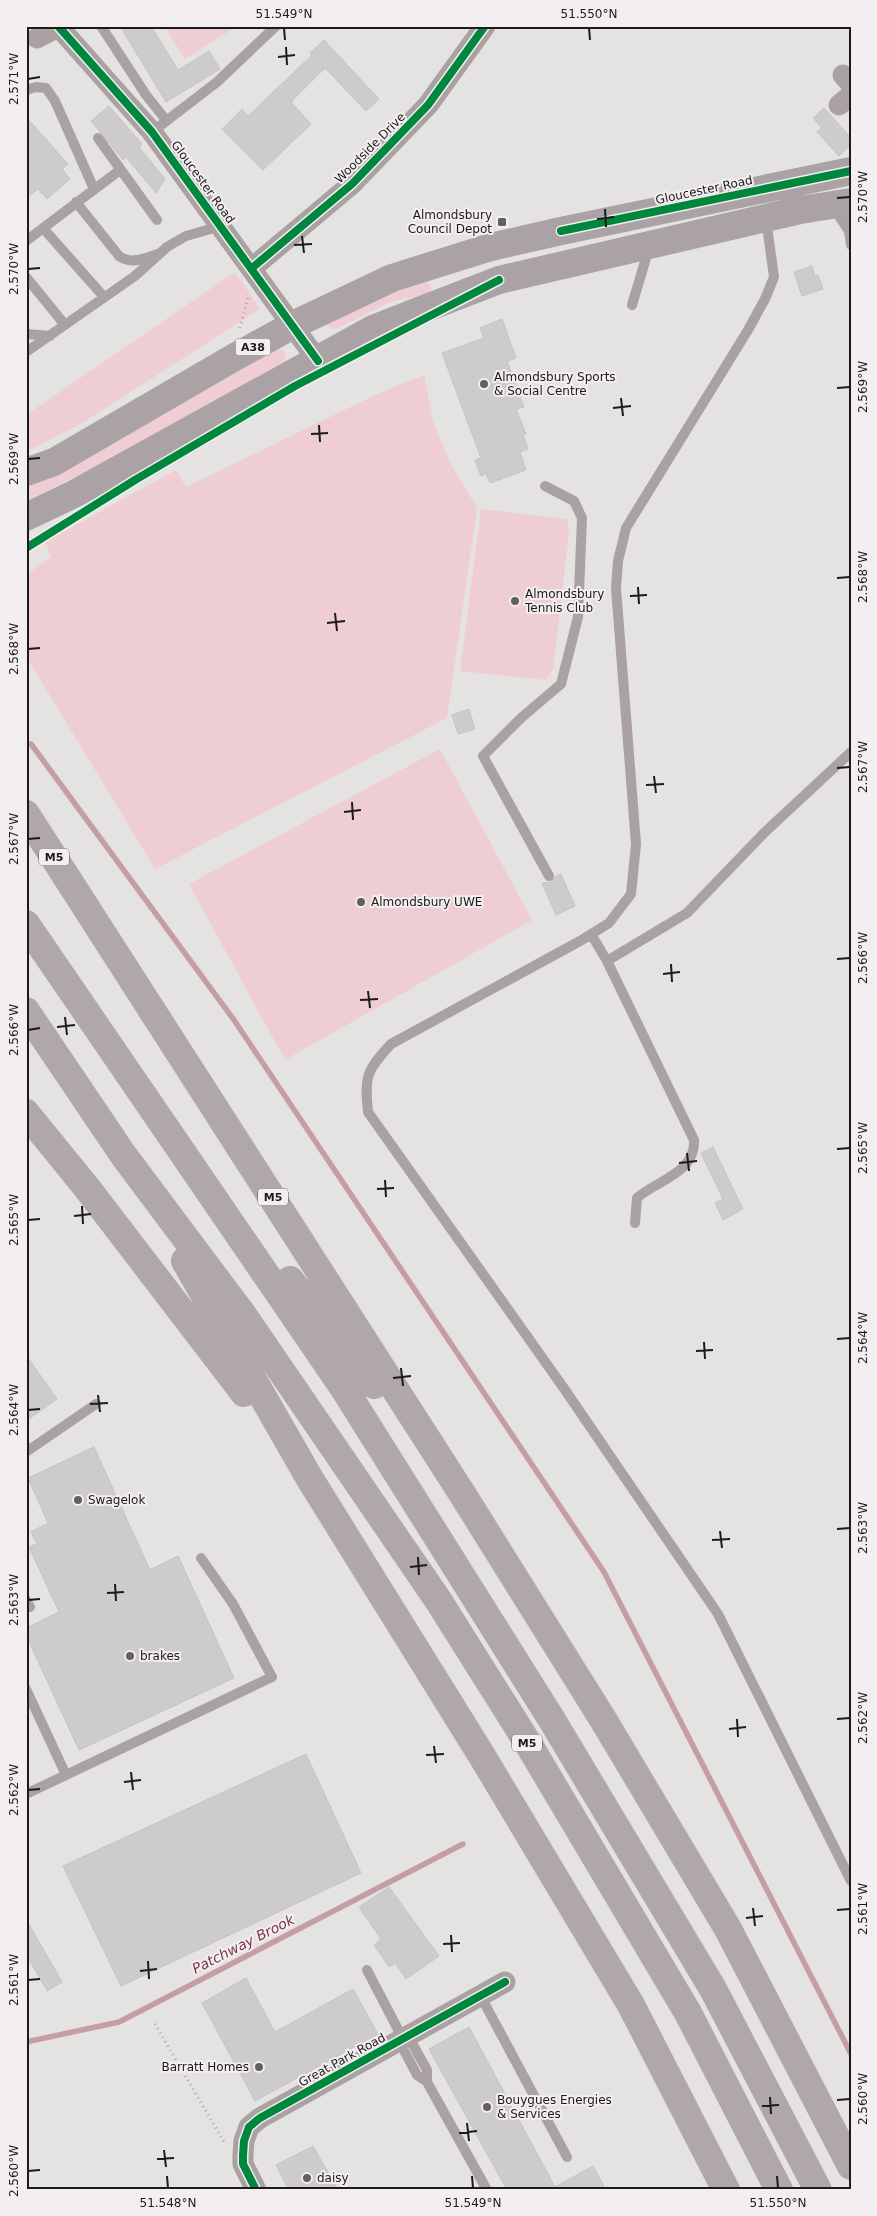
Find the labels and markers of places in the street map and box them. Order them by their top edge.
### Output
place label: Almondsbury Council Depot [408,208,492,236]
marker: Almondsbury Council Depot [496,216,508,228]
place label: Almondsbury Sports & Social Centre [494,370,616,398]
marker: Almondsbury Sports & Social Centre [478,378,490,390]
place label: Almondsbury Tennis Club [524,587,604,615]
marker: Almondsbury Tennis Club [509,595,521,607]
place label: Almondsbury UWE [371,895,482,909]
marker: Almondsbury UWE [355,896,367,908]
place label: Swagelok [88,1493,145,1507]
marker: Swagelok [72,1494,84,1506]
place label: brakes [140,1649,180,1663]
marker: brakes [124,1650,136,1662]
place label: Barratt Homes [161,2060,249,2074]
marker: Barratt Homes [253,2061,265,2073]
place label: Bouygues Energies & Services [497,2093,612,2121]
marker: Bouygues Energies & Services [481,2101,493,2113]
place label: daisy [317,2171,349,2185]
marker: daisy [301,2172,313,2184]

